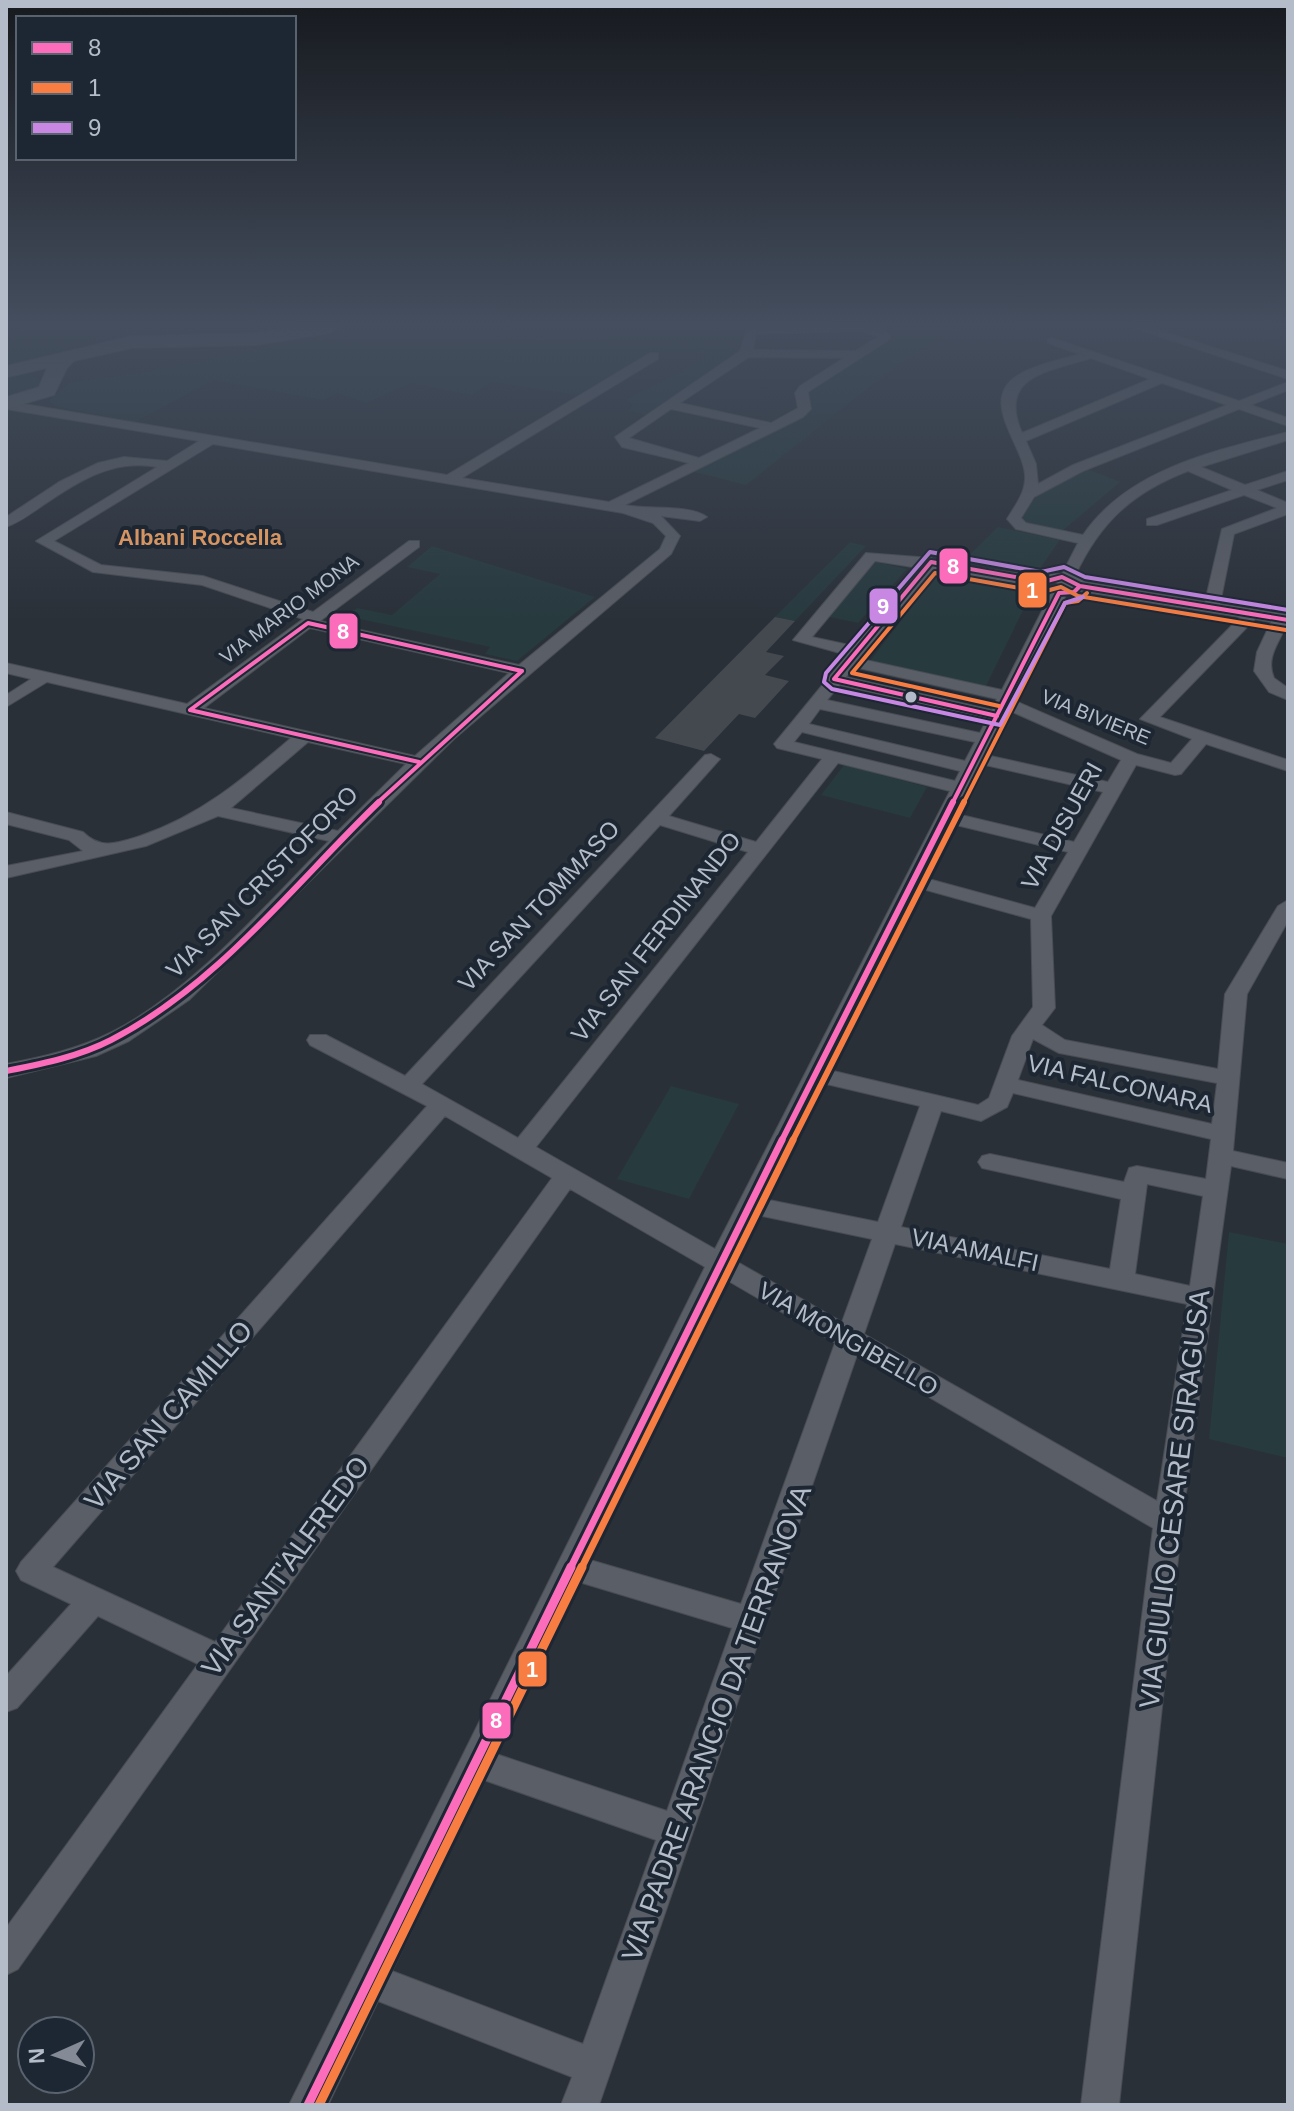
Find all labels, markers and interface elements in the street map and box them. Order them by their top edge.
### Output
legend [16,16,296,160]
text: 8 [88,34,101,61]
text: 1 [88,74,101,101]
text: 9 [88,114,101,141]
district label: Albani Roccella [118,525,283,550]
line badge: 8 [938,547,969,585]
street label: VIA MARIO MONA [215,549,363,668]
text: 8 [947,554,959,579]
line badge: 1 [1017,571,1048,609]
text: 1 [1026,578,1038,603]
line badge: 9 [868,587,899,625]
text: 9 [877,594,889,619]
line badge: 8 [328,612,359,650]
text: 8 [337,619,349,644]
street label: VIA BIVIERE [1038,685,1154,749]
unlabelled marker [903,689,919,705]
street label: VIA DISUERI [1015,757,1108,894]
street label: VIA SAN CRISTOFORO [160,780,363,983]
street label: VIA SAN TOMMASO [453,815,625,996]
street label: VIA SAN FERDINANDO [565,826,746,1047]
street label: VIA FALCONARA [1025,1049,1215,1118]
street label: VIA AMALFI [909,1223,1041,1276]
street label: VIA MONGIBELLO [754,1276,943,1401]
street label: VIA GIULIO CESARE SIRAGUSA [1133,1288,1216,1710]
street label: VIA SAN CAMILLO [78,1315,259,1516]
street label: VIA SANT'ALFREDO [195,1451,375,1682]
street label: VIA PADRE ARANCIO DA TERRANOVA [616,1481,817,1965]
line badge: 1 [517,1650,548,1688]
text: 1 [526,1657,538,1682]
line badge: 8 [481,1701,512,1740]
text: 8 [490,1708,502,1733]
north arrow [16,2015,96,2095]
text: N [24,2047,49,2065]

